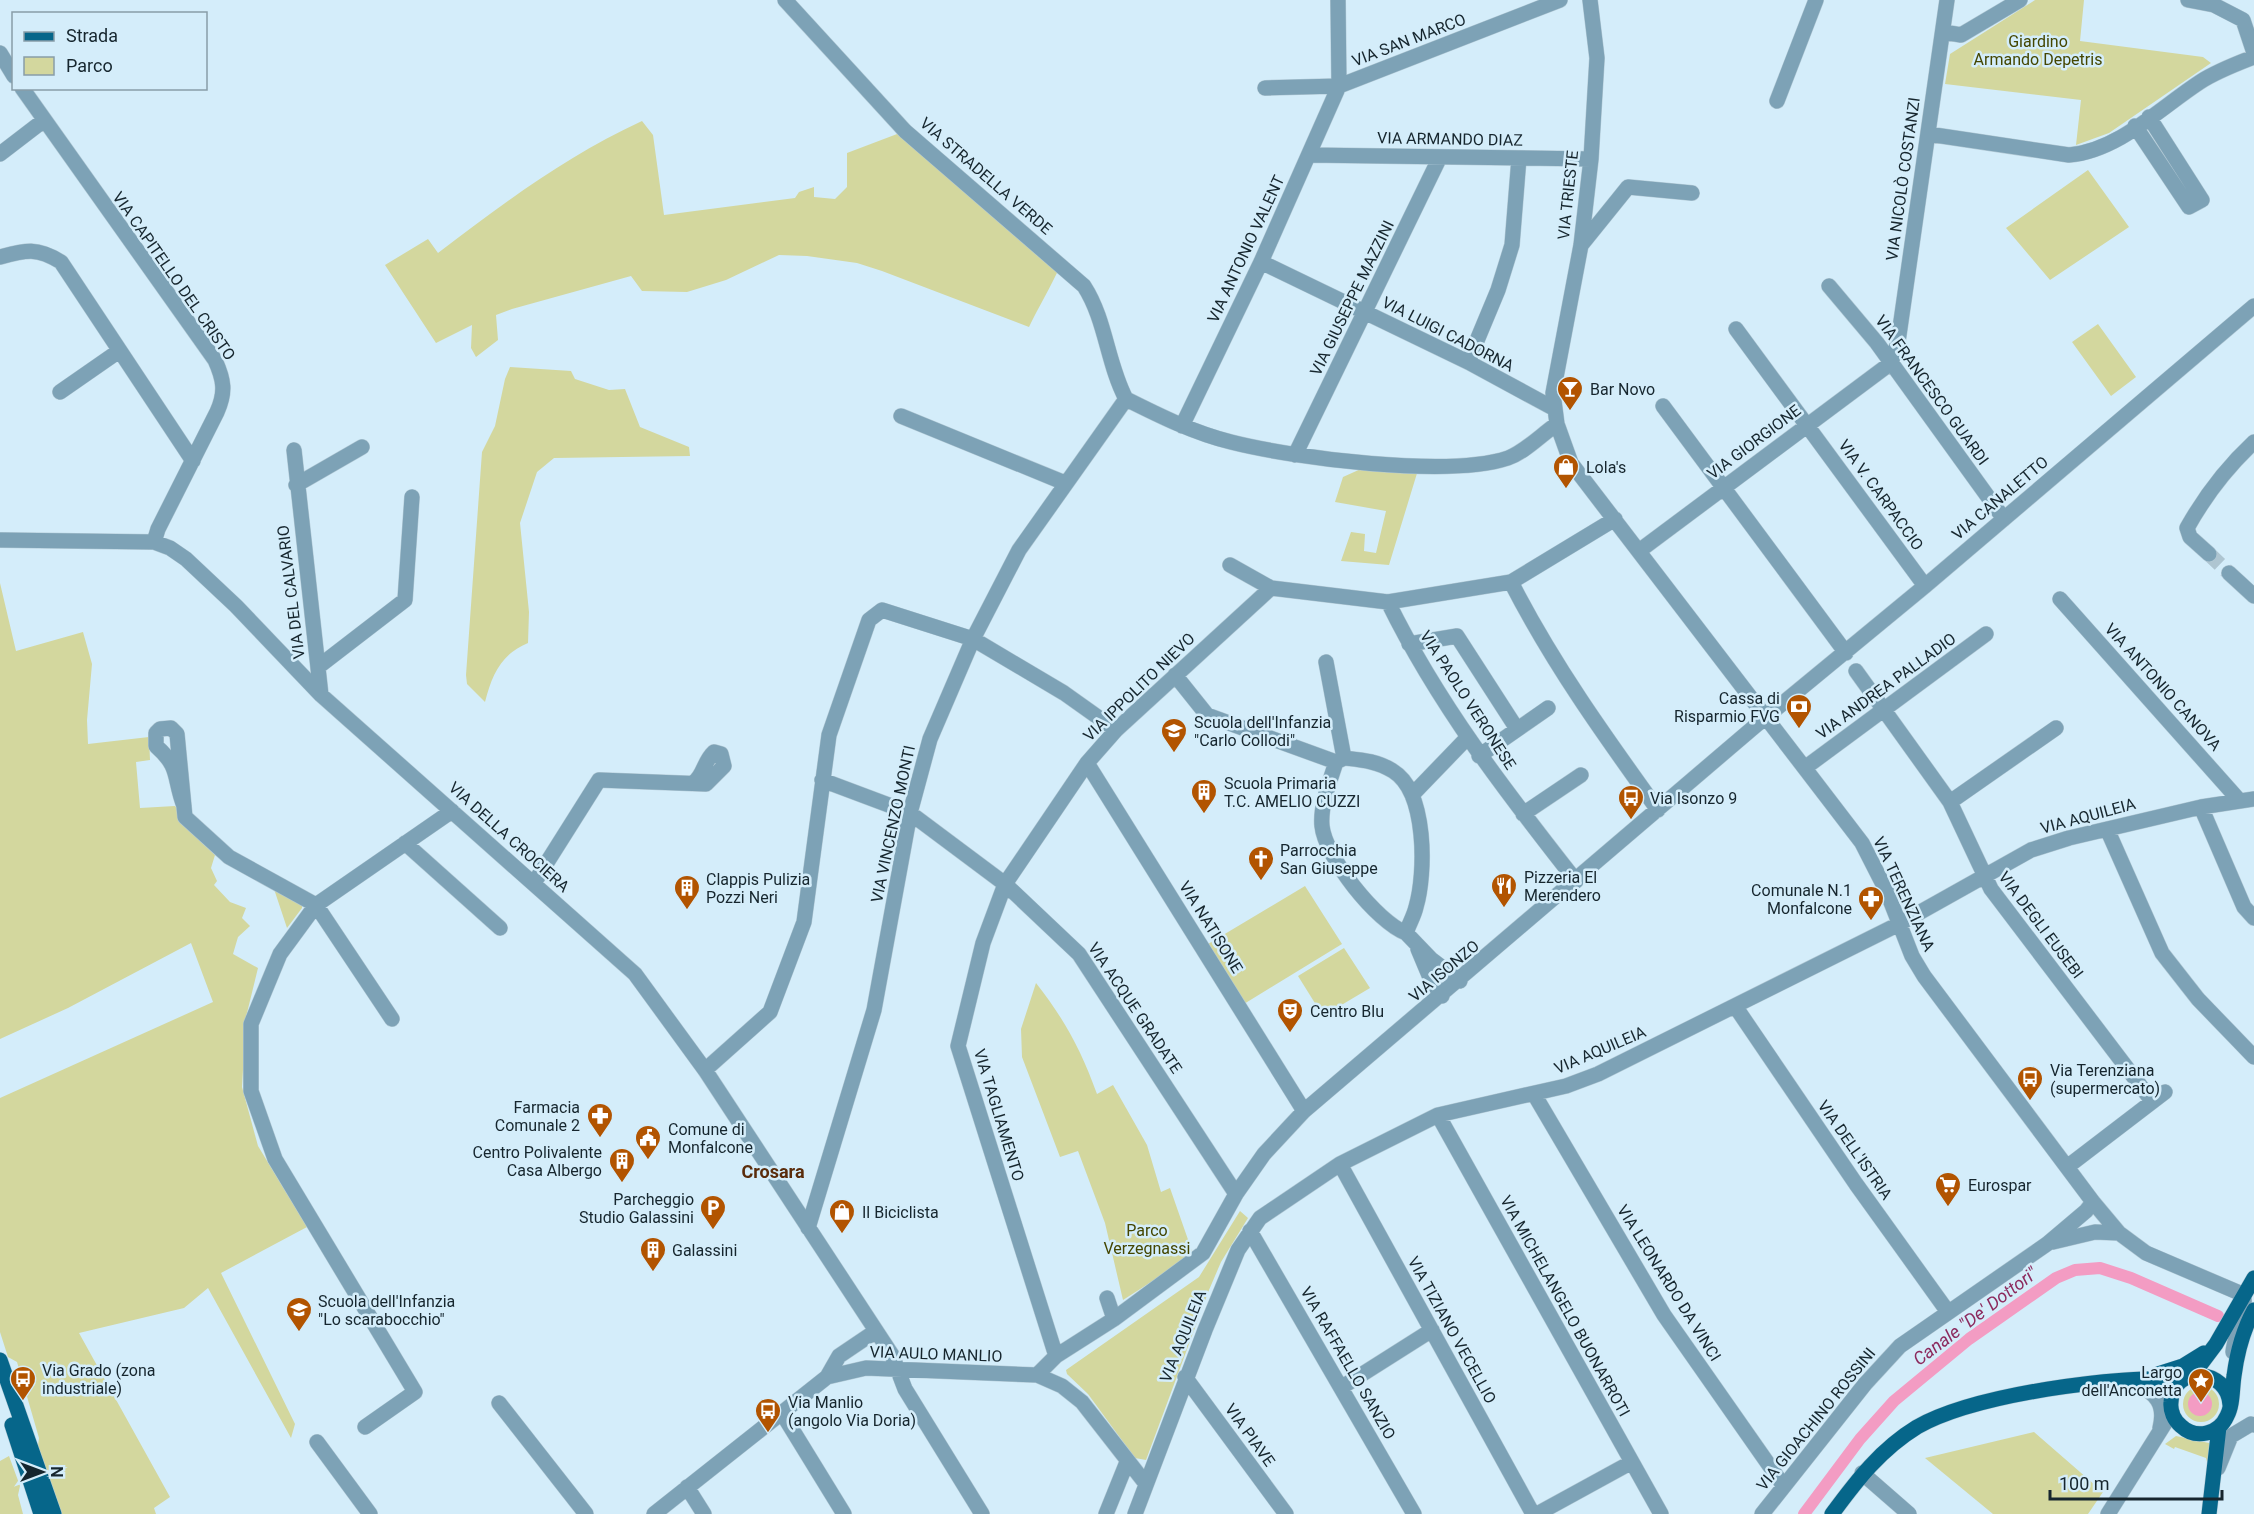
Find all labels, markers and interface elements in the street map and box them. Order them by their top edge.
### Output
street label: VIA SAN MARCO [1349,10,1469,70]
legend [12,12,207,90]
text: Strada [66,25,118,46]
park label: Giardino Armando Depetris [1974,32,2102,69]
text: Parco [66,55,113,76]
street label: VIA NICOLÒ COSTANZI [1881,96,1924,262]
street label: VIA STRADELLA VERDE [916,114,1056,238]
street label: VIA ARMANDO DIAZ [1377,128,1523,150]
street label: VIA TRIESTE [1554,149,1582,241]
street label: VIA ANTONIO VALENT [1204,172,1289,326]
street label: VIA CAPITELLO DEL CRISTO [109,188,239,364]
street label: VIA GIUSEPPE MAZZINI [1306,217,1398,379]
street label: VIA LUIGI CADORNA [1379,293,1518,376]
street label: VIA FRANCESCO GUARDI [1871,311,1993,469]
bar icon: Bar Novo [1555,374,1585,412]
place label: Bar Novo [1590,380,1655,399]
street label: VIA GIORGIONE [1704,401,1804,483]
street label: VIA V. CARPACCIO [1835,436,1927,554]
shop icon: Lola's [1551,452,1581,490]
street label: VIA CANALETTO [1948,452,2052,544]
place label: Lola's [1586,458,1626,477]
street label: VIA DEL CALVARIO [273,524,309,660]
street label: VIA ANTONIO CANOVA [2101,619,2226,755]
street label: VIA PAOLO VERONESE [1416,627,1520,773]
street label: VIA IPPOLITO NIEVO [1079,629,1199,745]
street label: VIA ANDREA PALLADIO [1812,629,1960,743]
place label: Cassa di Risparmio FVG [1674,689,1780,726]
bank icon: Cassa di Risparmio FVG [1784,692,1814,730]
place label: Scuola dell'Infanzia "Carlo Collodi" [1194,713,1331,750]
school or university icon: Scuola dell'Infanzia "Carlo Collodi" [1159,716,1189,754]
street label: VIA VINCENZO MONTI [867,744,919,904]
place label: Scuola Primaria T.C. AMELIO CUZZI [1224,774,1360,811]
building icon: Scuola Primaria T.C. AMELIO CUZZI [1189,777,1219,815]
street label: VIA DELLA CROCIERA [445,778,574,897]
bus stop icon: Via Isonzo 9 [1616,783,1646,821]
place label: Via Isonzo 9 [1650,789,1737,808]
street label: VIA AQUILEIA [2038,794,2138,838]
street label: VIA TERENZIANA [1869,834,1939,955]
place label: Parrocchia San Giuseppe [1280,841,1378,878]
church icon: Parrocchia San Giuseppe [1246,844,1276,882]
place label: Pizzeria El Merendero [1524,868,1601,905]
street label: VIA DEGLI EUSEBI [1995,868,2087,982]
place label: Clappis Pulizia Pozzi Neri [706,870,810,907]
restaurant icon: Pizzeria El Merendero [1489,871,1519,909]
building icon: Clappis Pulizia Pozzi Neri [672,873,702,911]
street label: VIA NATISONE [1175,877,1247,977]
place label: Comunale N.1 Monfalcone [1751,881,1852,918]
pharmacy icon: Comunale N.1 Monfalcone [1856,884,1886,922]
street label: VIA ISONZO [1405,936,1483,1006]
street label: VIA ACQUE GRADATE [1084,939,1186,1077]
theatre icon: Centro Blu [1275,996,1305,1034]
place label: Centro Blu [1310,1002,1384,1021]
street label: VIA AQUILEIA [1551,1022,1649,1078]
street label: VIA TAGLIAMENTO [970,1047,1028,1183]
place label: Via Terenziana (supermercato) [2050,1061,2160,1098]
bus stop icon: Via Terenziana (supermercato) [2015,1064,2045,1102]
street label: VIA DELL'ISTRIA [1814,1097,1897,1204]
place label: Farmacia Comunale 2 [495,1098,580,1135]
pharmacy icon: Farmacia Comunale 2 [585,1101,615,1139]
place label: Comune di Monfalcone [668,1120,753,1157]
public building icon: Comune di Monfalcone [633,1123,663,1161]
place label: Centro Polivalente Casa Albergo [473,1143,602,1180]
building icon: Centro Polivalente Casa Albergo [607,1146,637,1184]
district label: Crosara [741,1161,805,1182]
supermarket icon: Eurospar [1933,1170,1963,1208]
place label: Eurospar [1968,1176,2032,1195]
place label: Parcheggio Studio Galassini [579,1190,694,1227]
street label: VIA MICHELANGELO BUONARROTI [1496,1192,1634,1420]
parking icon: Parcheggio Studio Galassini [698,1193,728,1231]
shop icon: Il Biciclista [827,1197,857,1235]
street label: VIA LEONARDO DA VINCI [1613,1201,1725,1365]
place label: Il Biciclista [862,1203,939,1222]
park label: Parco Verzegnassi [1104,1221,1190,1258]
building icon: Galassini [638,1235,668,1273]
place label: Galassini [672,1241,737,1260]
street label: VIA TIZIANO VECELLIO [1404,1253,1500,1407]
water label: Canale "De' Dottori" [1909,1262,2042,1370]
street label: VIA RAFFAELLO SANZIO [1296,1283,1400,1443]
street label: VIA AQUILEIA [1156,1287,1210,1385]
place label: Scuola dell'Infanzia "Lo scarabocchio" [318,1292,455,1329]
school or university icon: Scuola dell'Infanzia "Lo scarabocchio" [284,1295,314,1333]
street label: VIA AULO MANLIO [869,1342,1003,1366]
street label: VIA GIOACHINO ROSSINI [1753,1344,1879,1494]
place label: Via Grado (zona industriale) [42,1361,156,1398]
place label: Largo dell'Anconetta [2082,1363,2182,1400]
bus stop icon: Via Grado (zona industriale) [8,1364,38,1402]
place icon: Largo dell'Anconetta [2186,1366,2216,1404]
place label: Via Manlio (angolo Via Doria) [788,1393,916,1430]
bus stop icon: Via Manlio (angolo Via Doria) [753,1396,783,1434]
street label: VIA PIAVE [1221,1400,1279,1470]
north arrow [12,1442,72,1502]
scale bar [2050,1463,2222,1501]
text: N [47,1466,66,1478]
text: 100 m [2059,1473,2110,1494]

